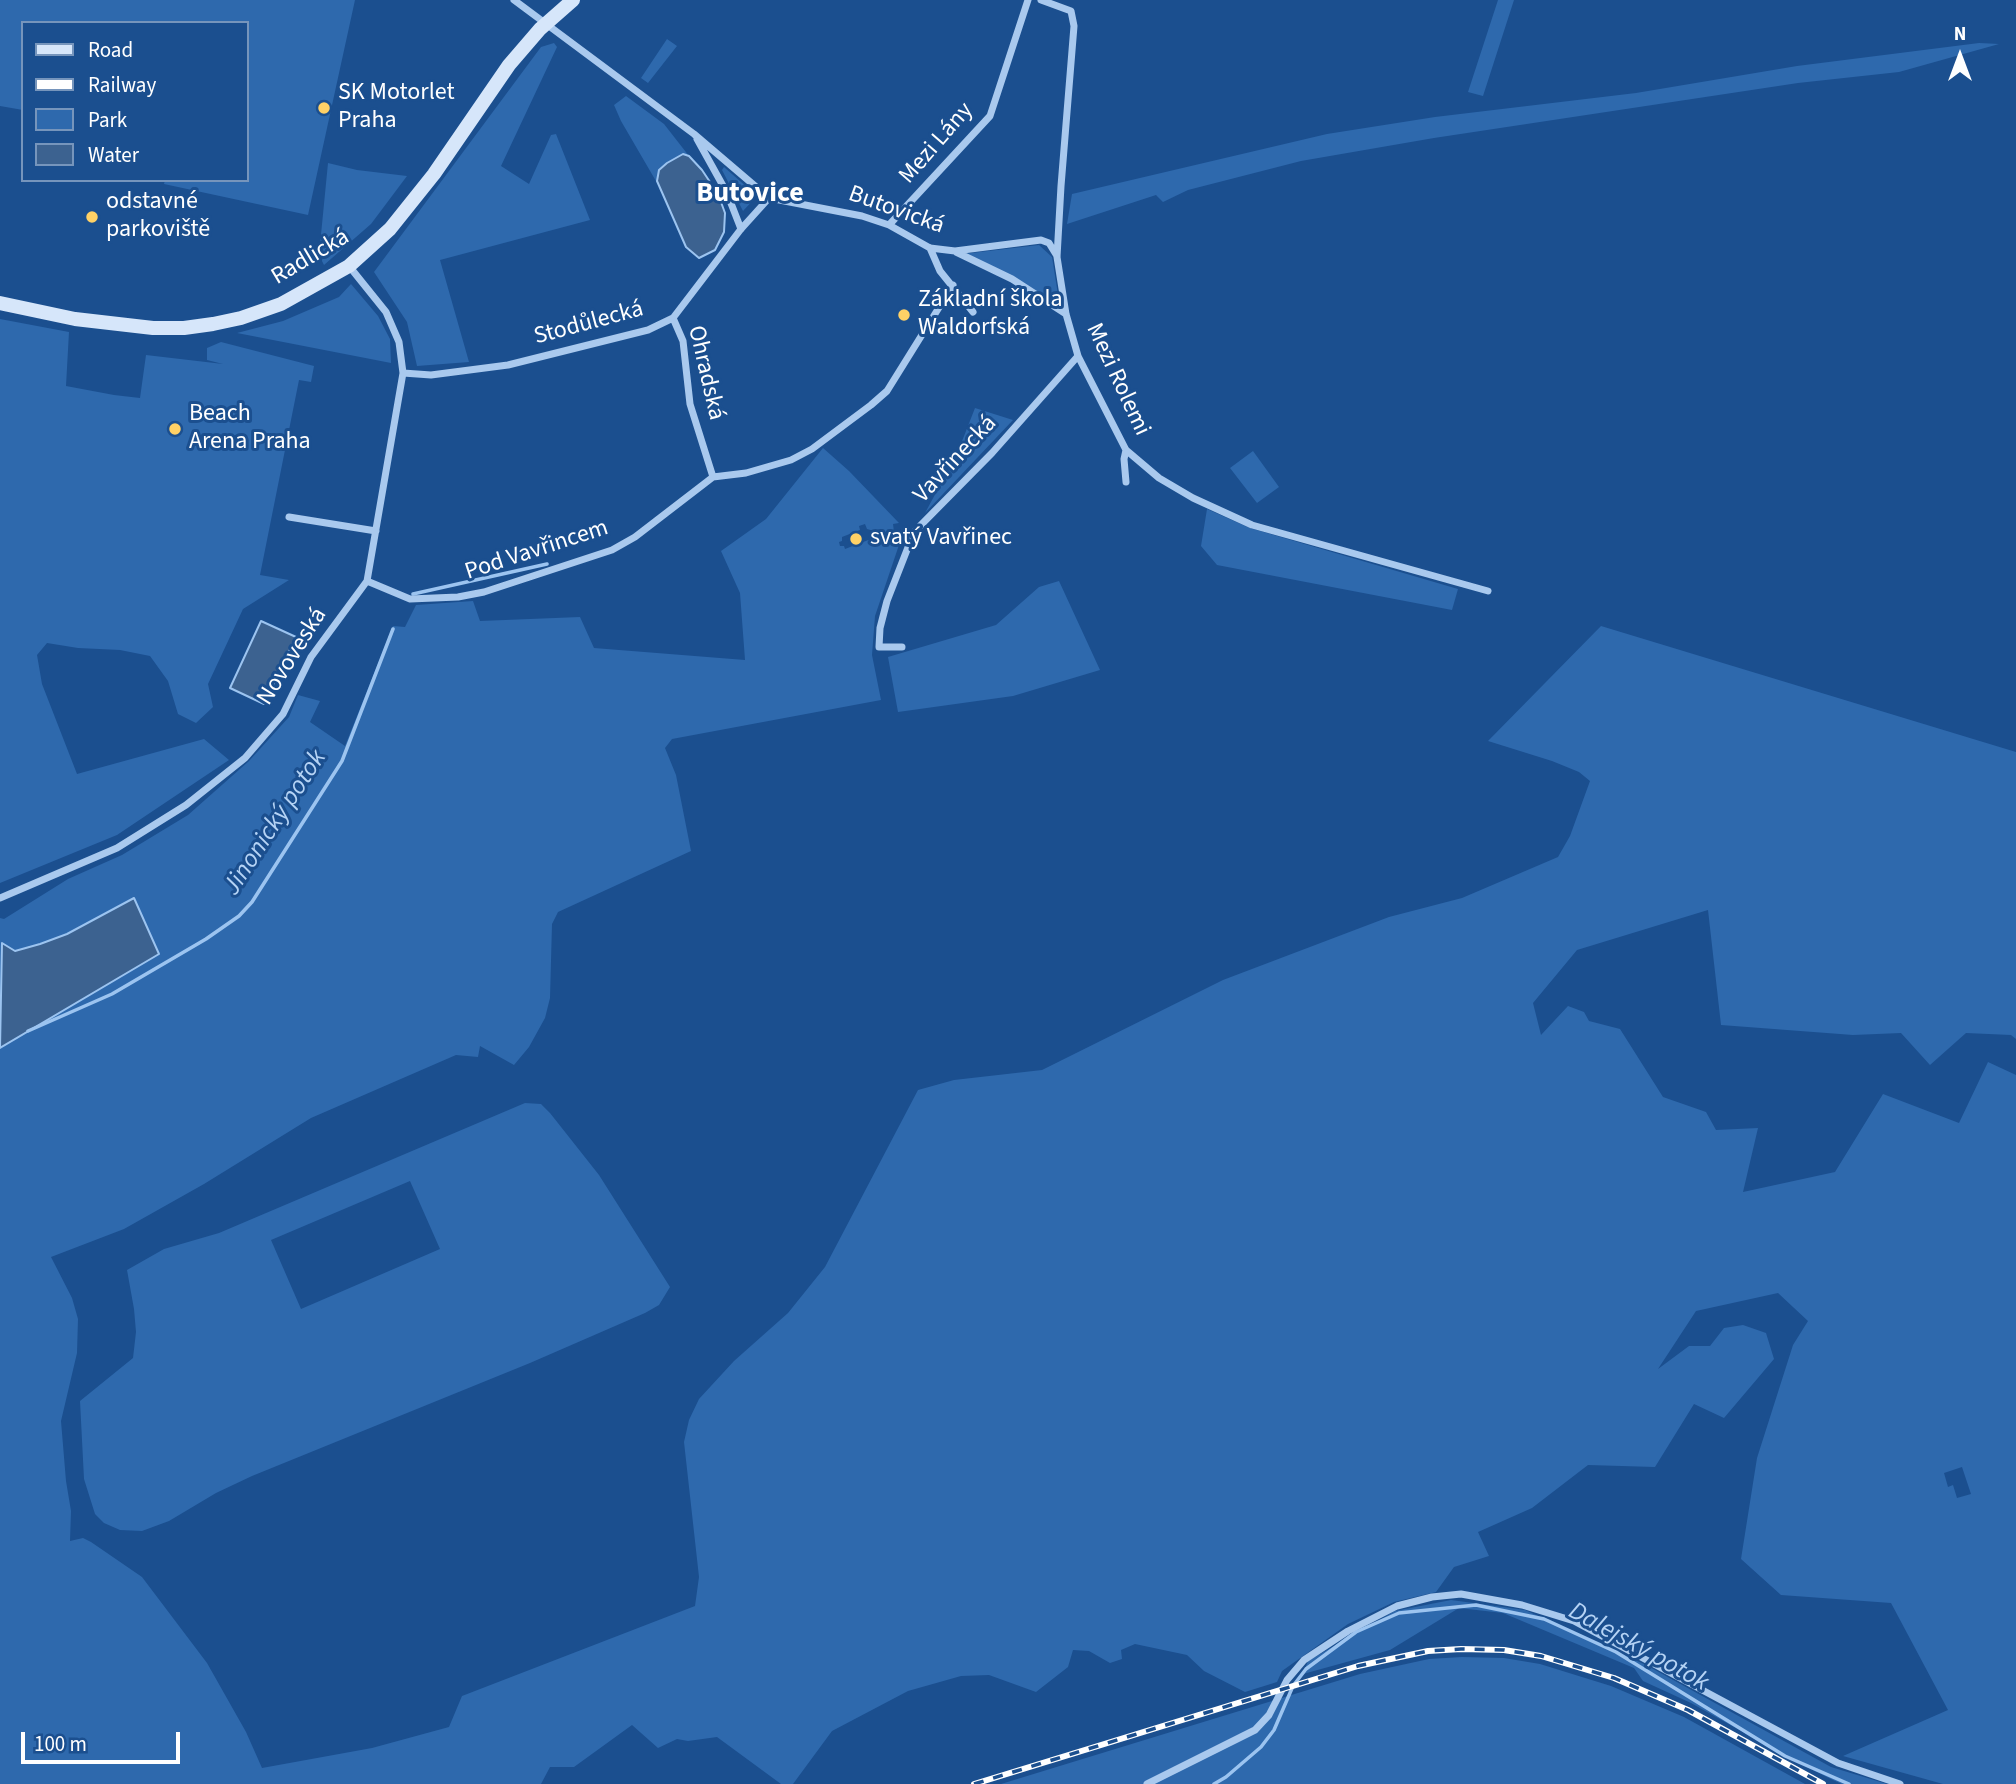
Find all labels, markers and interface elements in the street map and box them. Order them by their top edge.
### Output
legend [21,21,248,182]
north arrow [1925,21,1995,91]
text: N [1954,21,1966,48]
text: Road [88,35,133,65]
text: Railway [88,70,156,100]
place label: SK Motorlet Praha [338,80,455,136]
street label: Mezi Lány [894,97,980,191]
marker: SK Motorlet Praha [316,100,332,116]
text: Park [88,105,127,135]
text: Water [88,140,139,170]
district label: Butovice [696,178,804,212]
street label: Butovická [844,180,948,242]
place label: odstavné parkoviště [106,189,210,245]
marker: odstavné parkoviště [84,209,100,225]
street label: Radlická [267,224,355,292]
place label: Základní škola Waldorfská [918,287,1063,343]
street label: Stodůlecká [531,296,647,352]
marker: Základní škola Waldorfská [896,307,912,323]
street label: Mezi Rolemi [1078,319,1156,441]
street label: Ohradská [680,323,730,423]
place label: Beach Arena Praha [189,401,311,457]
street label: Vavřinecká [908,410,1004,510]
marker: Beach Arena Praha [167,421,183,437]
street label: Pod Vavřincem [462,514,612,588]
place label: svatý Vavřinec [870,525,1012,553]
marker: svatý Vavřinec [848,531,864,547]
street label: Novoveská [252,603,334,711]
water label: Jinonický potok [218,745,334,901]
water label: Dalejský potok [1563,1597,1713,1699]
scale bar [24,1718,184,1762]
text: 100 m [34,1729,87,1759]

